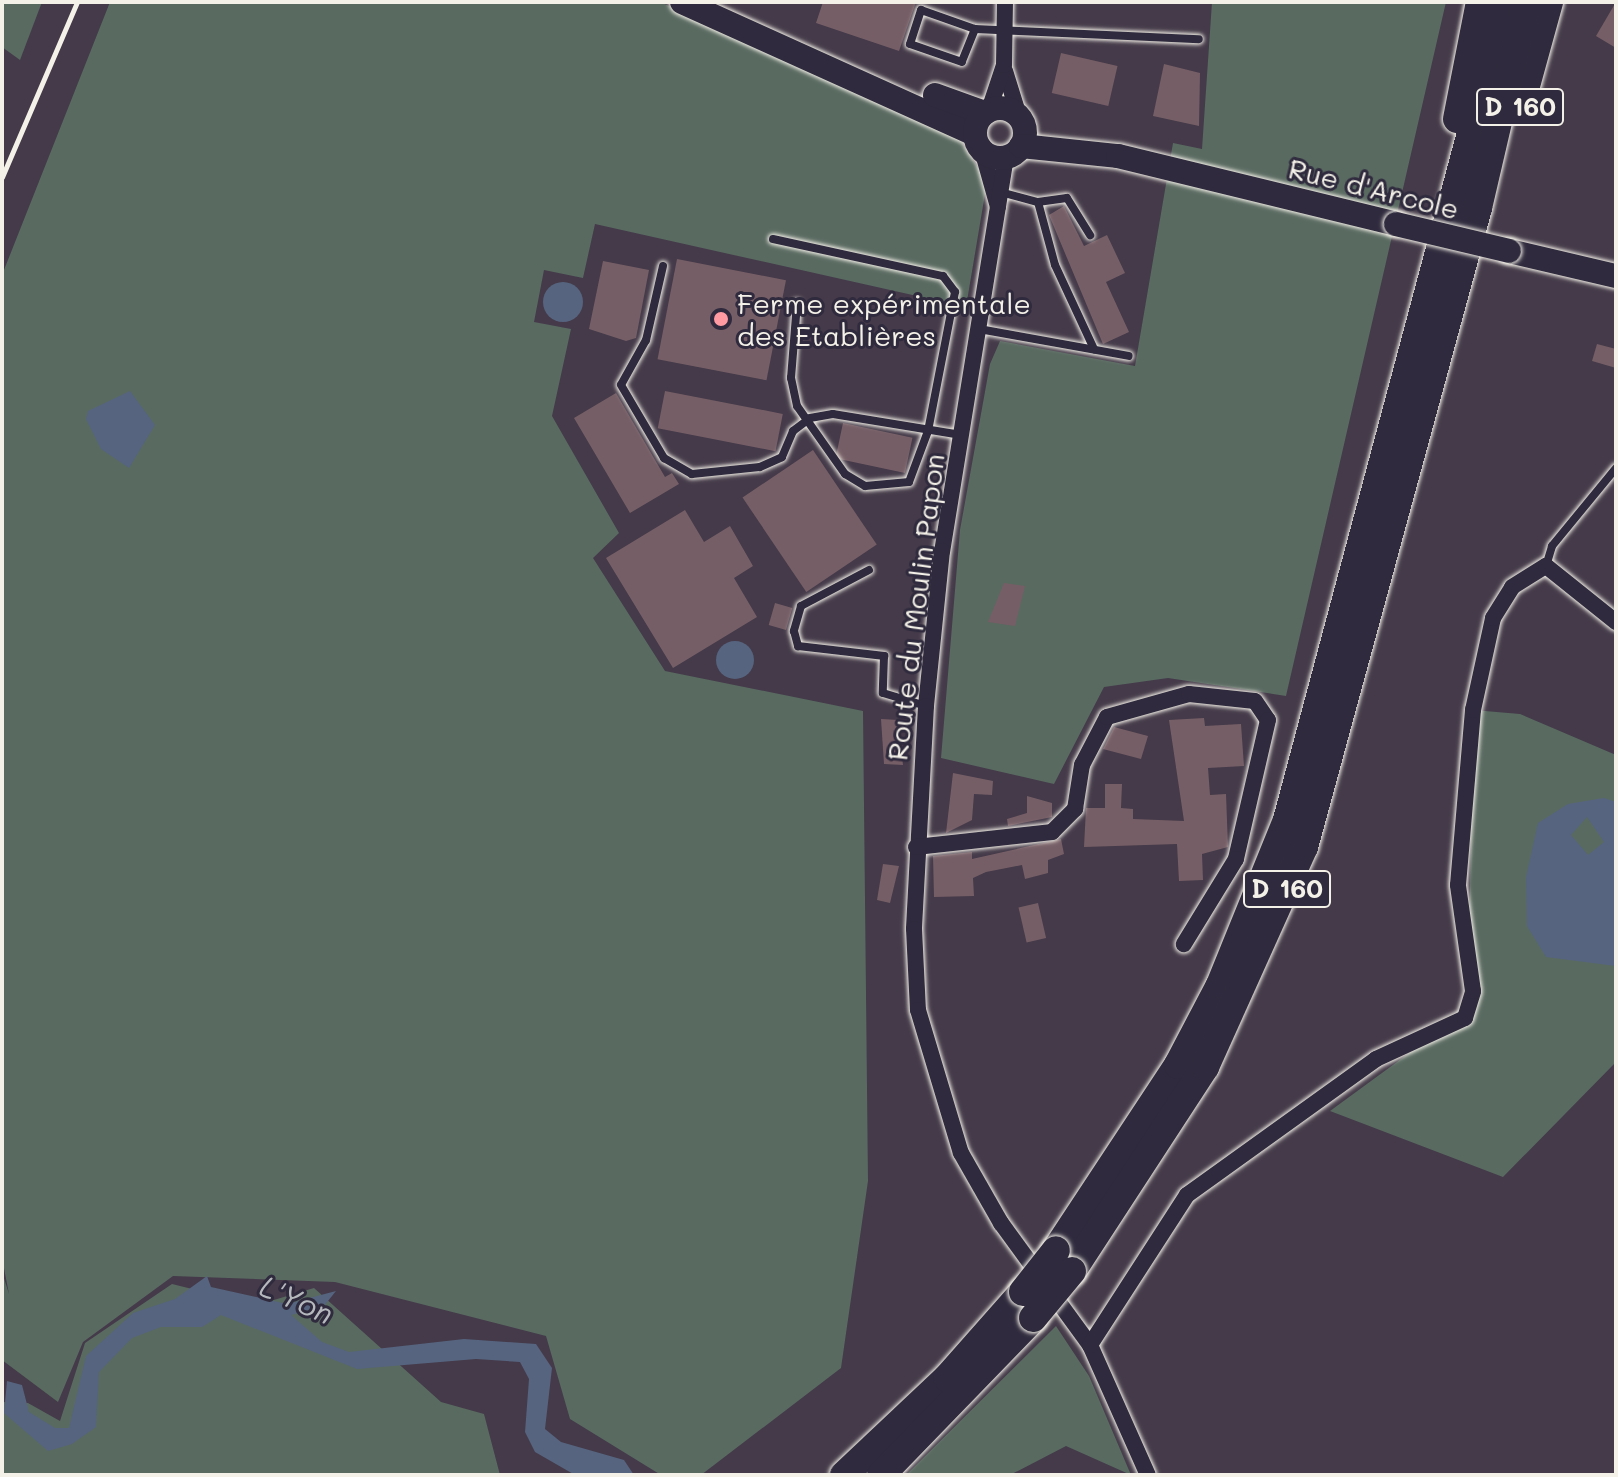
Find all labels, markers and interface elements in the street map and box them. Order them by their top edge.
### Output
road number: D 160 [1476,85,1564,129]
street label: Rue d'Arcole [1285,151,1463,225]
place label: Ferme expérimentale des Etablières [737,286,1031,352]
marker: Ferme expérimentale des Etablières [712,310,730,328]
street label: Route du Moulin Papon [880,452,950,762]
road number: D 160 [1243,867,1331,911]
water label: L'Yon [255,1267,339,1331]

